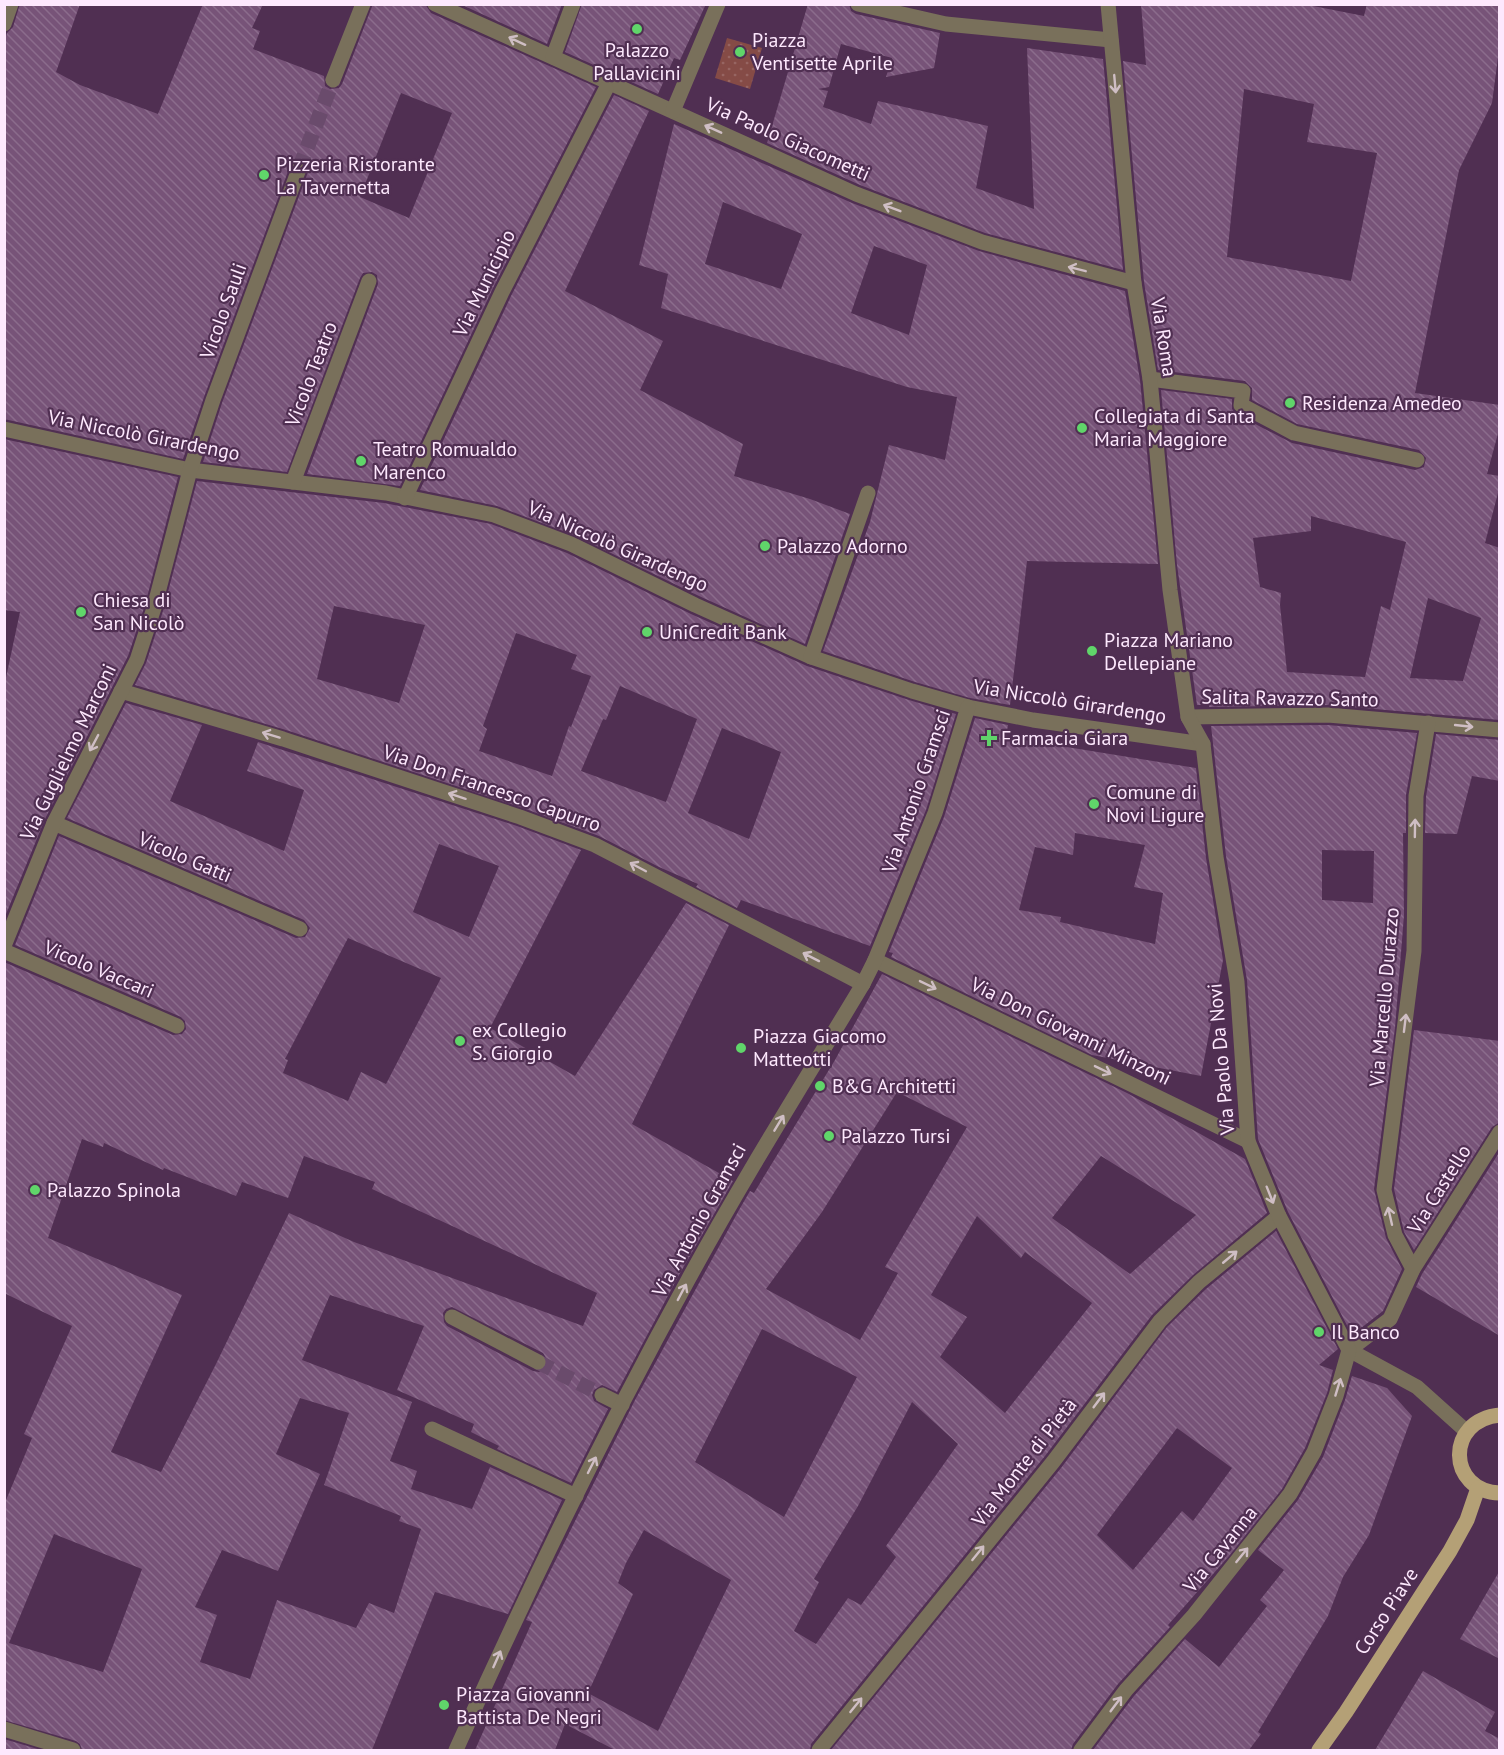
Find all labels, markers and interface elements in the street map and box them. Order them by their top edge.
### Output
marker: Palazzo Pallavicini [630,22,644,36]
place label: Piazza Ventisette Aprile [751,27,893,76]
one-way arrow [508,34,526,46]
place label: Palazzo Pallavicini [593,37,681,86]
marker: Piazza Ventisette Aprile [733,45,747,59]
one-way arrow [1110,73,1121,93]
street label: Via Paolo Giacometti [701,91,874,187]
one-way arrow [705,123,723,135]
place label: Pizzeria Ristorante La Tavernetta [276,151,435,200]
marker: Pizzeria Ristorante La Tavernetta [257,168,271,182]
one-way arrow [883,201,902,212]
street label: Via Municipio [446,225,521,342]
street label: Vicolo Sauli [193,259,252,364]
one-way arrow [1068,262,1087,274]
street label: Via Roma [1145,295,1183,378]
street label: Vicolo Teatro [279,318,343,431]
place label: Residenza Amedeo [1302,390,1462,416]
marker: Residenza Amedeo [1283,396,1297,410]
street label: Via Niccolò Girardengo [45,403,242,466]
place label: Collegiata di Santa Maria Maggiore [1094,403,1255,452]
marker: Collegiata di Santa Maria Maggiore [1075,421,1089,435]
place label: Teatro Romualdo Marenco [373,436,517,485]
marker: Teatro Romualdo Marenco [354,454,368,468]
street label: Via Niccolò Girardengo [523,494,712,598]
place label: Palazzo Adorno [777,533,908,559]
marker: Palazzo Adorno [758,539,772,553]
place label: Chiesa di San Nicolò [93,587,184,636]
marker: Chiesa di San Nicolò [74,605,88,619]
place label: UniCredit Bank [659,619,787,645]
marker: UniCredit Bank [640,625,654,639]
place label: Piazza Mariano Dellepiane [1104,627,1233,676]
marker: Piazza Mariano Dellepiane [1085,644,1099,658]
street label: Via Guglielmo Marconi [13,659,122,845]
street label: Via Niccolò Girardengo [971,673,1168,729]
street label: Salita Ravazzo Santo [1201,683,1379,713]
street label: Via Antonio Gramsci [875,706,956,877]
one-way arrow [1453,721,1473,732]
place label: Farmacia Giara [1001,725,1128,751]
one-way arrow [262,729,281,741]
marker: Farmacia Giara [982,731,996,745]
one-way arrow [88,734,100,751]
street label: Via Don Francesco Capurro [379,738,604,838]
place label: Comune di Novi Ligure [1106,779,1204,828]
one-way arrow [448,790,467,801]
marker: Comune di Novi Ligure [1087,797,1101,811]
one-way arrow [1410,819,1421,839]
street label: Vicolo Gatti [133,825,236,888]
one-way arrow [629,861,647,873]
street label: Via Marcello Durazzo [1363,906,1405,1089]
street label: Vicolo Vaccari [39,934,158,1004]
one-way arrow [803,951,820,963]
street label: Via Don Giovanni Minzoni [966,971,1176,1091]
one-way arrow [919,980,937,992]
street label: Via Paolo Da Novi [1201,982,1241,1137]
one-way arrow [1400,1013,1411,1033]
place label: ex Collegio S. Giorgio [472,1017,567,1066]
place label: Piazza Giacomo Matteotti [753,1023,886,1072]
marker: ex Collegio S. Giorgio [453,1034,467,1048]
marker: Piazza Giacomo Matteotti [734,1041,748,1055]
one-way arrow [1094,1065,1112,1077]
place label: B&G Architetti [832,1073,956,1099]
marker: B&G Architetti [813,1079,827,1093]
one-way arrow [773,1115,785,1132]
place label: Palazzo Tursi [841,1123,951,1149]
marker: Palazzo Tursi [822,1129,836,1143]
street label: Via Antonio Gramsci [646,1139,752,1302]
street label: Via Castello [1401,1139,1477,1239]
place label: Palazzo Spinola [47,1177,181,1203]
marker: Palazzo Spinola [28,1183,42,1197]
one-way arrow [1265,1185,1276,1204]
one-way arrow [1384,1206,1396,1225]
one-way arrow [1222,1250,1238,1263]
one-way arrow [677,1283,688,1301]
place label: Il Banco [1331,1319,1400,1345]
marker: Il Banco [1312,1325,1326,1339]
one-way arrow [1333,1378,1344,1397]
street label: Via Monte di Pietà [965,1392,1082,1532]
one-way arrow [1093,1393,1106,1409]
one-way arrow [587,1456,598,1474]
street label: Via Cavanna [1176,1500,1263,1599]
one-way arrow [972,1545,985,1561]
one-way arrow [1236,1547,1249,1563]
street label: Corso Piave [1348,1563,1424,1659]
one-way arrow [492,1650,503,1668]
place label: Piazza Giovanni Battista De Negri [456,1681,602,1730]
one-way arrow [1110,1696,1122,1712]
one-way arrow [850,1697,863,1713]
marker: Piazza Giovanni Battista De Negri [437,1698,451,1712]

